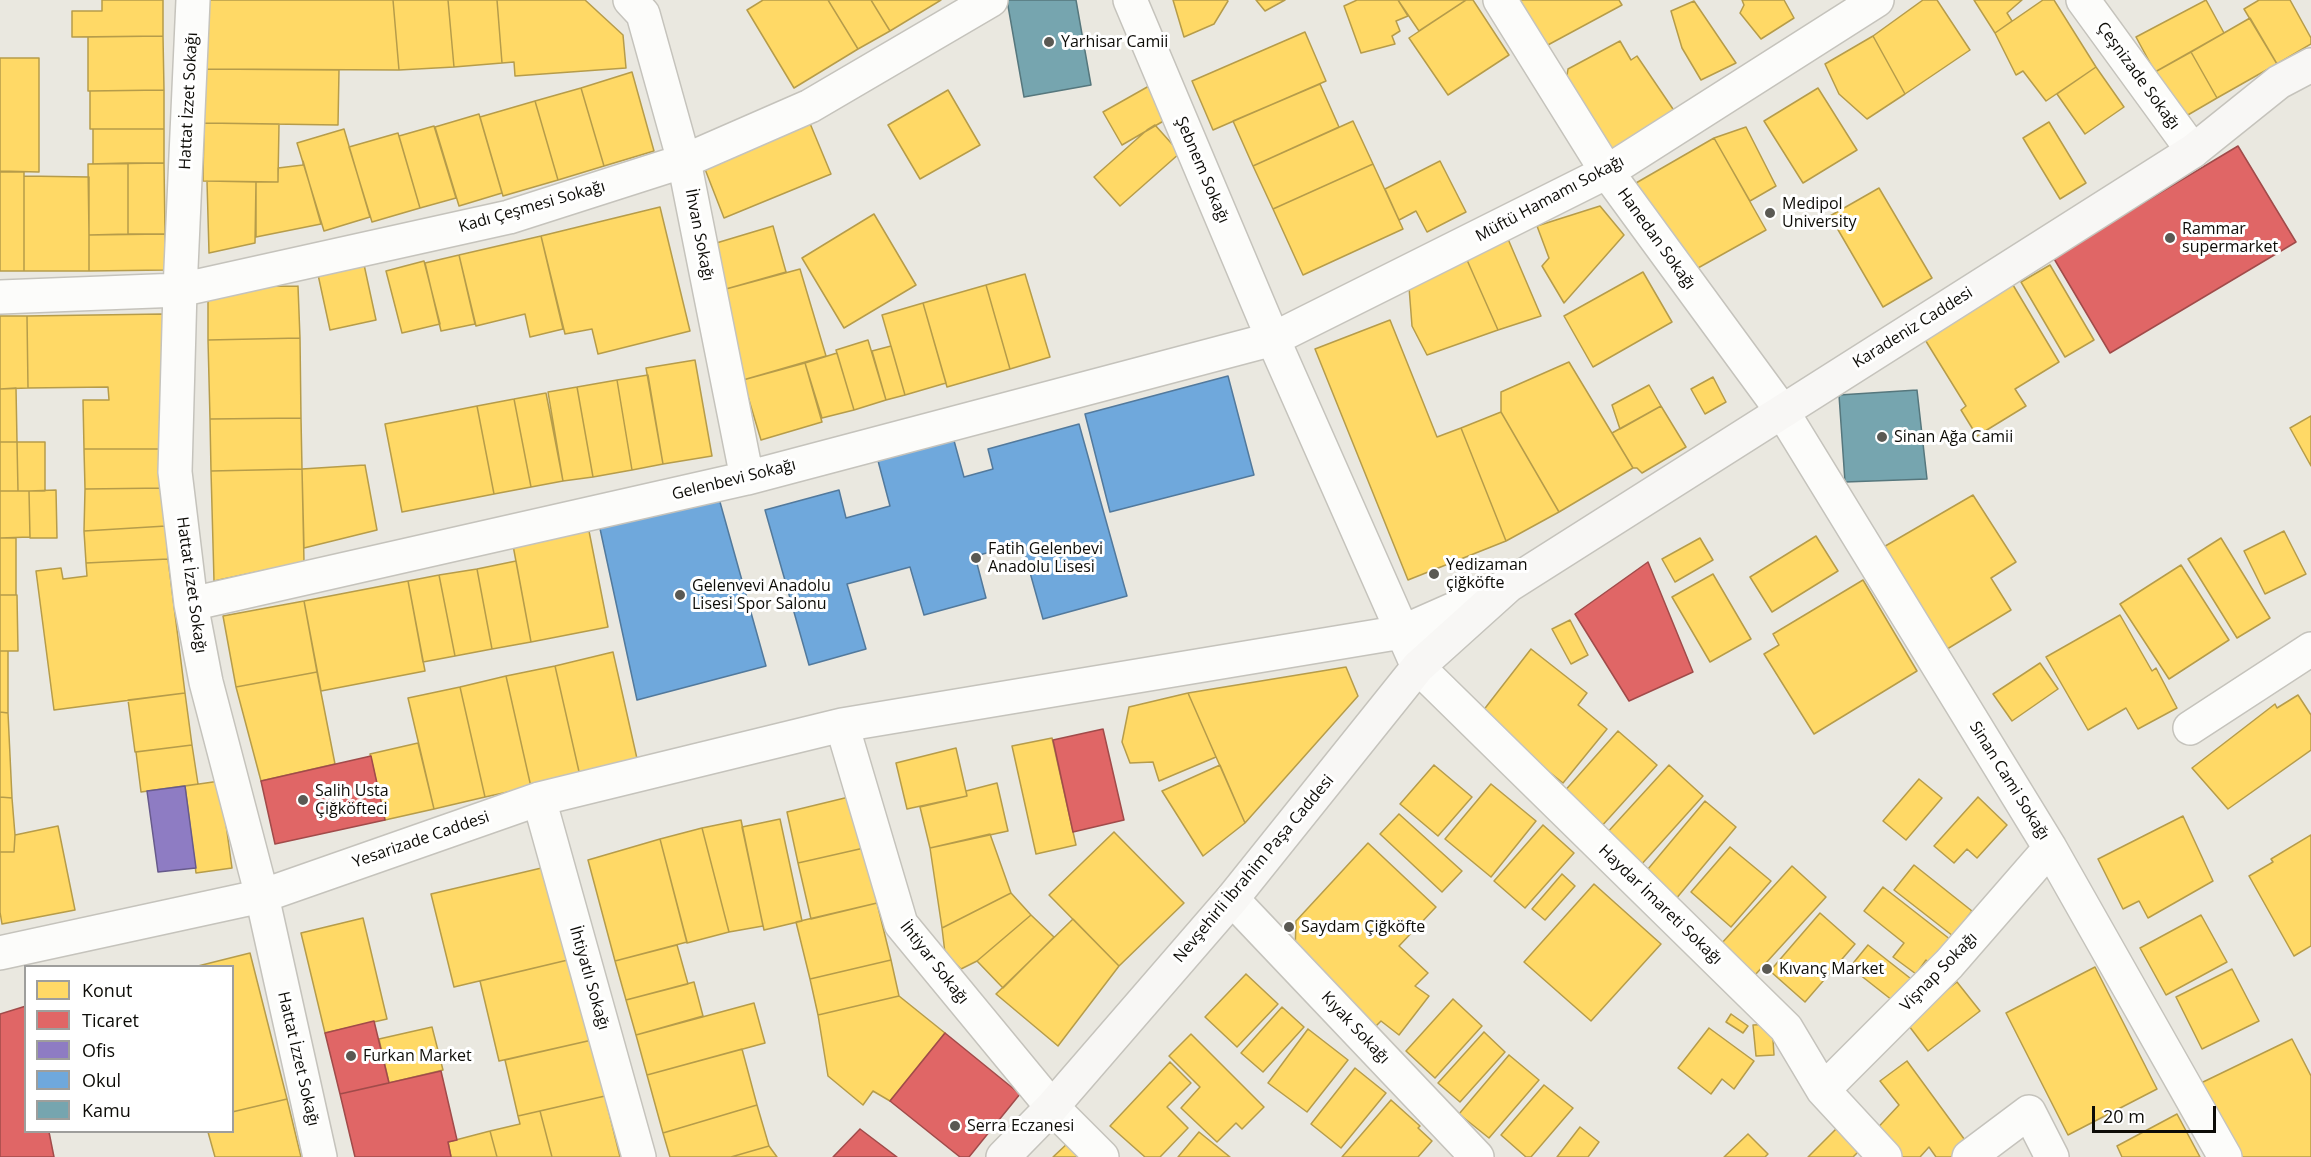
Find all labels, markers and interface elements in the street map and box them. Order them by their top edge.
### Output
street label: Çeşnizade Sokağı [2093,18,2183,134]
street label: Hattat İzzet Sokağı [176,32,202,170]
place label: Yarhisar Camii [1061,32,1168,52]
marker: Yarhisar Camii [1042,35,1056,49]
street label: Şebnem Sokağı [1171,114,1233,226]
street label: Müftü Hamamı Sokağı [1473,152,1627,246]
street label: Kadı Çeşmesi Sokağı [457,177,607,237]
street label: Hanedan Sokağı [1613,185,1699,293]
street label: İhvan Sokağı [681,187,717,283]
place label: Medipol University [1782,194,1856,232]
marker: Medipol University [1763,206,1777,220]
place label: Rammar supermarket [2182,219,2278,257]
marker: Rammar supermarket [2163,231,2177,245]
street label: Karadeniz Caddesi [1850,283,1976,373]
place label: Sinan Ağa Camii [1894,427,2013,447]
marker: Sinan Ağa Camii [1875,430,1889,444]
street label: Gelenbevi Sokağı [670,455,798,505]
street label: Hattat İzzet Sokağı [172,516,210,654]
place label: Fatih Gelenbevi Anadolu Lisesi [988,539,1103,577]
marker: Fatih Gelenbevi Anadolu Lisesi [969,551,983,565]
place label: Yedizaman çiğköfte [1446,555,1528,593]
marker: Yedizaman çiğköfte [1427,567,1441,581]
place label: Gelenvevi Anadolu Lisesi Spor Salonu [692,576,831,614]
marker: Gelenvevi Anadolu Lisesi Spor Salonu [673,588,687,602]
street label: Sinan Cami Sokağı [1965,718,2053,844]
street label: Nevşehirli İbrahim Paşa Caddesi [1170,771,1338,967]
place label: Salih Usta Çiğköfteci [315,781,389,819]
marker: Salih Usta Çiğköfteci [296,793,310,807]
street label: Yesarizade Caddesi [350,808,492,872]
street label: Haydar İmareti Sokağı [1594,841,1726,969]
place label: Saydam Çiğköfte [1301,917,1425,937]
street label: İhtiyar Sokağı [896,918,972,1008]
marker: Saydam Çiğköfte [1282,920,1296,934]
street label: İhtiyatlı Sokağı [565,924,613,1032]
street label: Vişnap Sokağı [1897,929,1981,1015]
place label: Kıvanç Market [1779,959,1884,979]
marker: Kıvanç Market [1760,962,1774,976]
legend [24,965,234,1133]
text: Konut [82,978,132,1002]
street label: Kıyak Sokağı [1317,988,1393,1068]
street label: Hattat İzzet Sokağı [273,990,323,1128]
text: Ticaret [82,1008,139,1032]
text: Ofis [82,1038,115,1062]
place label: Furkan Market [363,1046,472,1066]
marker: Furkan Market [344,1049,358,1063]
text: Okul [82,1068,121,1092]
scale bar [2095,1094,2220,1132]
text: Kamu [82,1098,131,1122]
text: 20 m [2103,1104,2145,1128]
place label: Serra Eczanesi [967,1116,1074,1136]
marker: Serra Eczanesi [948,1119,962,1133]

